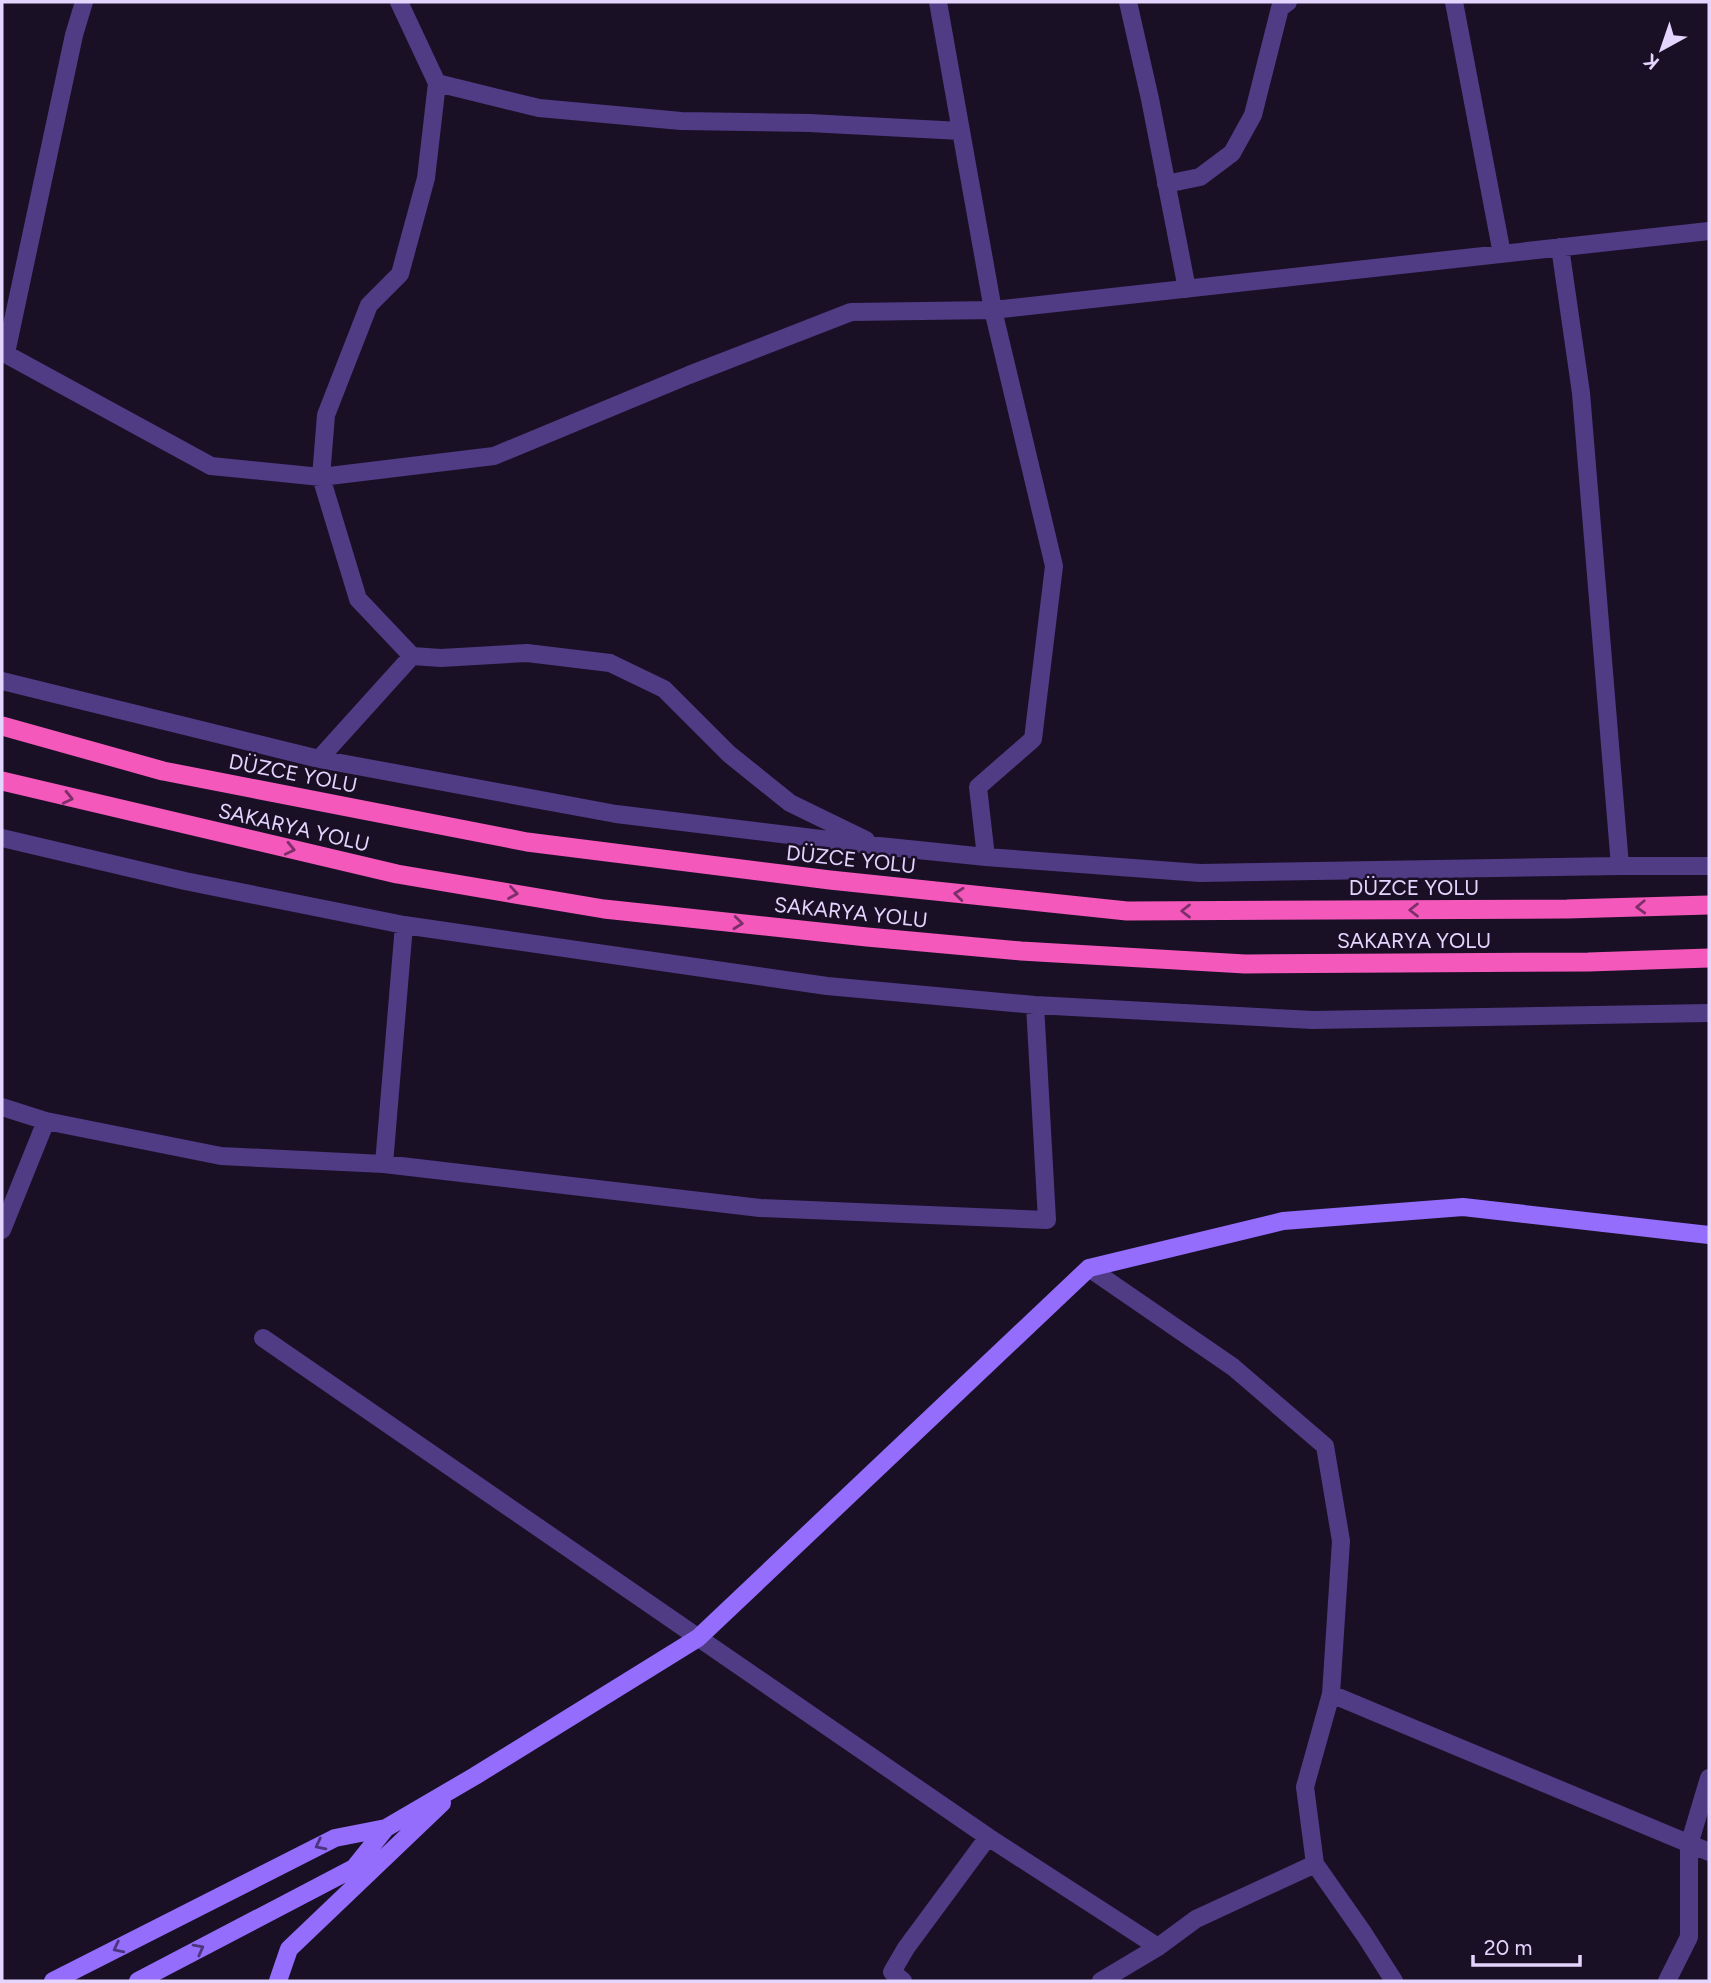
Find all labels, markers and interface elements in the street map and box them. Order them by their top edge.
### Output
north arrow [1627,14,1697,84]
text: K [1639,49,1664,75]
street label: DÜZCE YOLU [227,748,359,798]
one-way arrow [62,789,74,804]
street label: SAKARYA YOLU [216,797,372,857]
street label: DÜZCE YOLU [785,840,917,878]
one-way arrow [284,841,296,855]
street label: DÜZCE YOLU [1349,875,1479,900]
one-way arrow [507,885,519,900]
one-way arrow [954,887,965,902]
street label: SAKARYA YOLU [773,892,929,932]
one-way arrow [1635,899,1646,915]
one-way arrow [1408,902,1418,918]
one-way arrow [1180,903,1191,919]
one-way arrow [733,915,744,930]
street label: SAKARYA YOLU [1337,928,1491,953]
one-way arrow [315,1837,327,1850]
scale bar [1473,1924,1580,1968]
text: 20 m [1484,1935,1532,1960]
one-way arrow [113,1940,125,1954]
one-way arrow [191,1944,204,1958]

